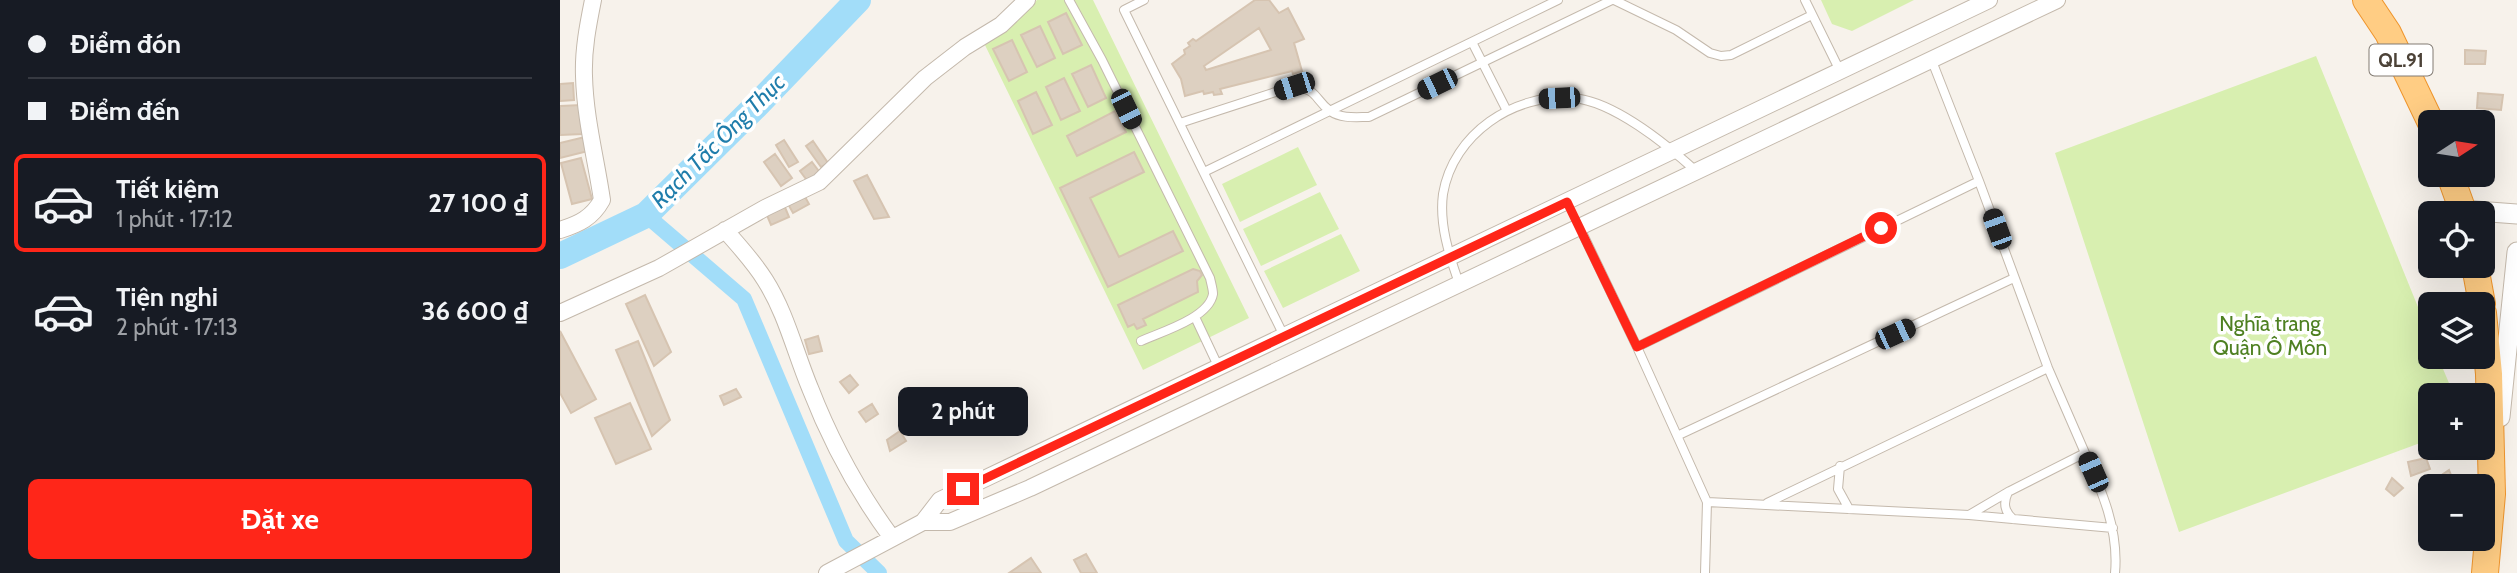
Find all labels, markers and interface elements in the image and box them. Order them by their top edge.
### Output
text: Điểm đón [70,28,181,60]
road number: QL.91 [2370,44,2432,76]
car [1414,65,1461,103]
water label: Rạch Tắc Ông Thục [645,67,791,214]
car [1271,70,1318,102]
car [1108,86,1145,132]
car [1538,86,1581,110]
text: Điểm đến [70,95,180,127]
north arrow [2418,110,2496,187]
map controls [2418,110,2495,551]
icon: car [32,172,95,235]
text: Tiết kiệm [116,173,219,205]
text: 27 100 ₫ [428,187,528,219]
button: locate [2418,201,2495,278]
text: 1 phút · 17:12 [116,205,233,233]
car [1980,206,2015,252]
route start [1865,212,1897,244]
icon: car [32,280,95,343]
text: Tiện nghi [116,281,218,313]
button: layers [2418,292,2495,369]
text: 36 600 ₫ [422,295,528,327]
park label: Nghĩa trang Quận Ô Môn [2213,311,2327,360]
text: 2 phút · 17:13 [116,313,238,341]
car [1872,316,1919,352]
button: + [2418,383,2495,460]
callout: 2 phút [898,388,1028,436]
text: 2 phút [931,397,995,425]
car [2075,449,2112,495]
route end [947,473,979,505]
button: − [2418,474,2495,551]
button: Đặt xe [28,479,532,559]

